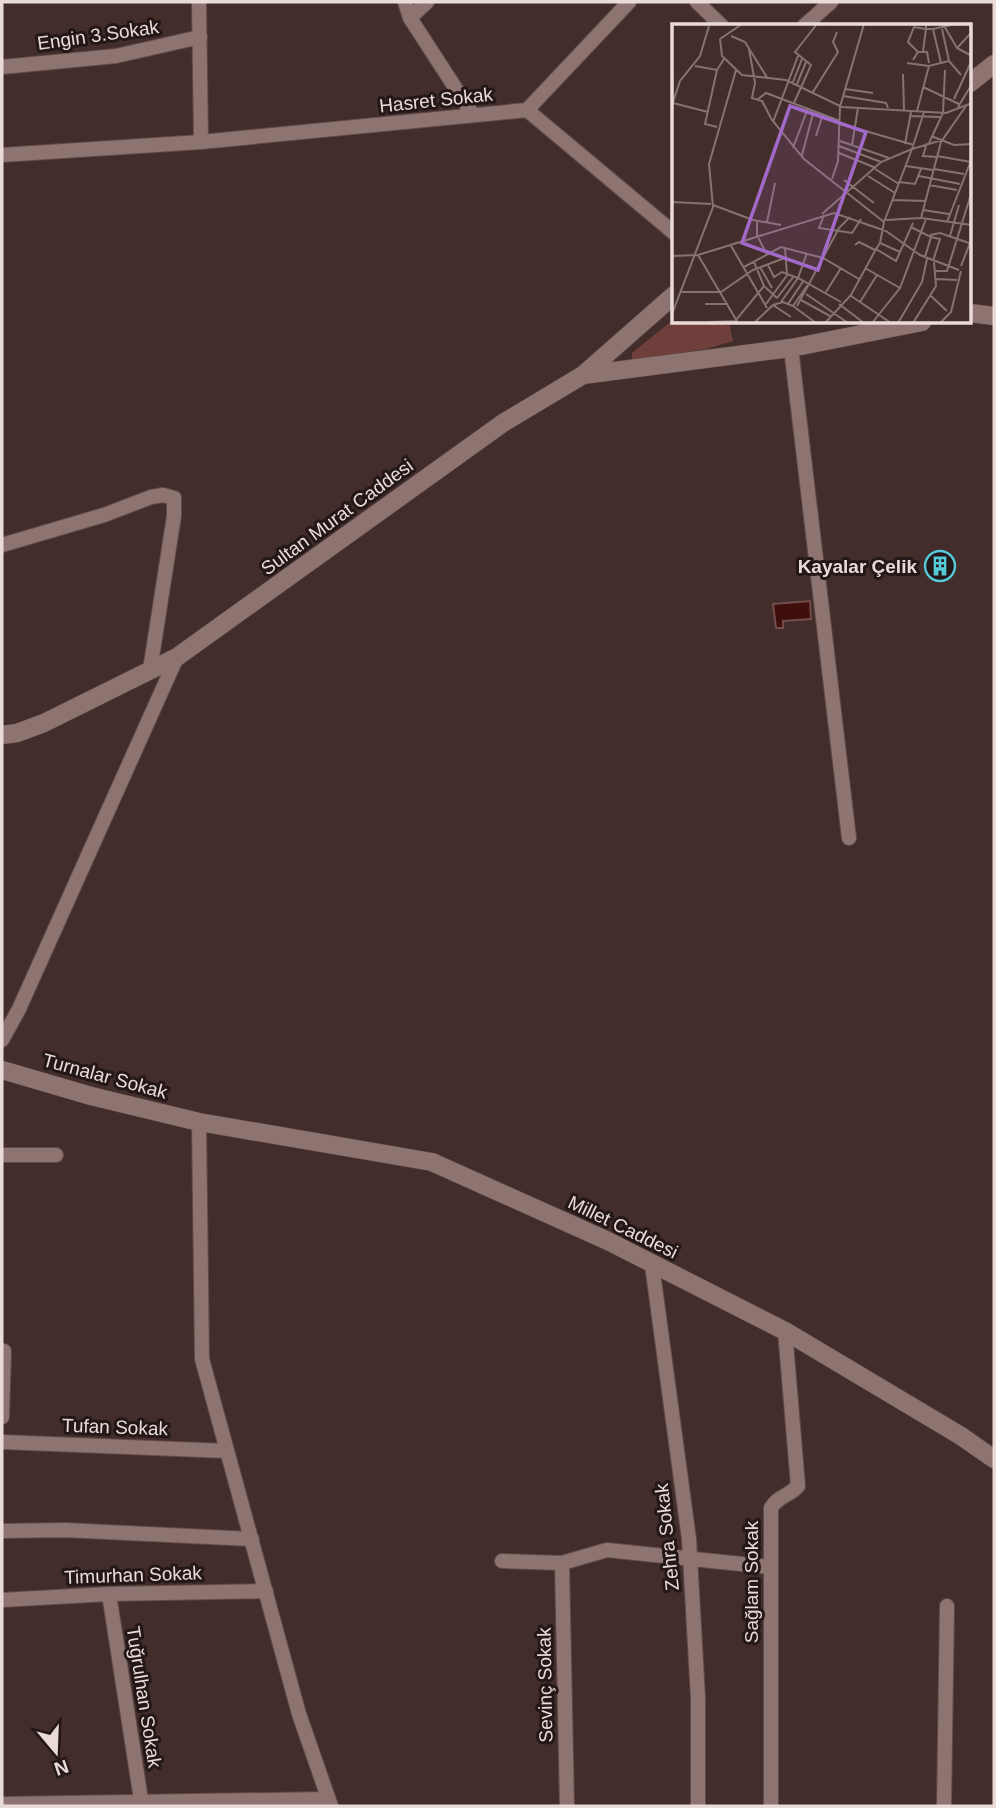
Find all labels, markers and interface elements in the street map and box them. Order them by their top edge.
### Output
street label: Engin 3.Sokak [36,16,161,54]
inset map [672,24,972,324]
street label: Hasret Sokak [378,84,494,116]
street label: Sultan Murat Caddesi [257,455,417,579]
building icon: Kayalar Çelik [923,549,957,583]
place label: Kayalar Çelik [798,556,917,577]
street label: Turnalar Sokak [40,1049,170,1103]
street label: Millet Caddesi [565,1191,681,1263]
street label: Tufan Sokak [62,1415,169,1439]
street label: Zehra Sokak [651,1482,683,1592]
street label: Sağlam Sokak [741,1520,762,1643]
street label: Timurhan Sokak [64,1562,203,1588]
street label: Tuğrulhan Sokak [122,1625,166,1770]
street label: Sevinç Sokak [533,1627,557,1743]
north arrow [21,1717,91,1787]
text: N [51,1755,71,1780]

